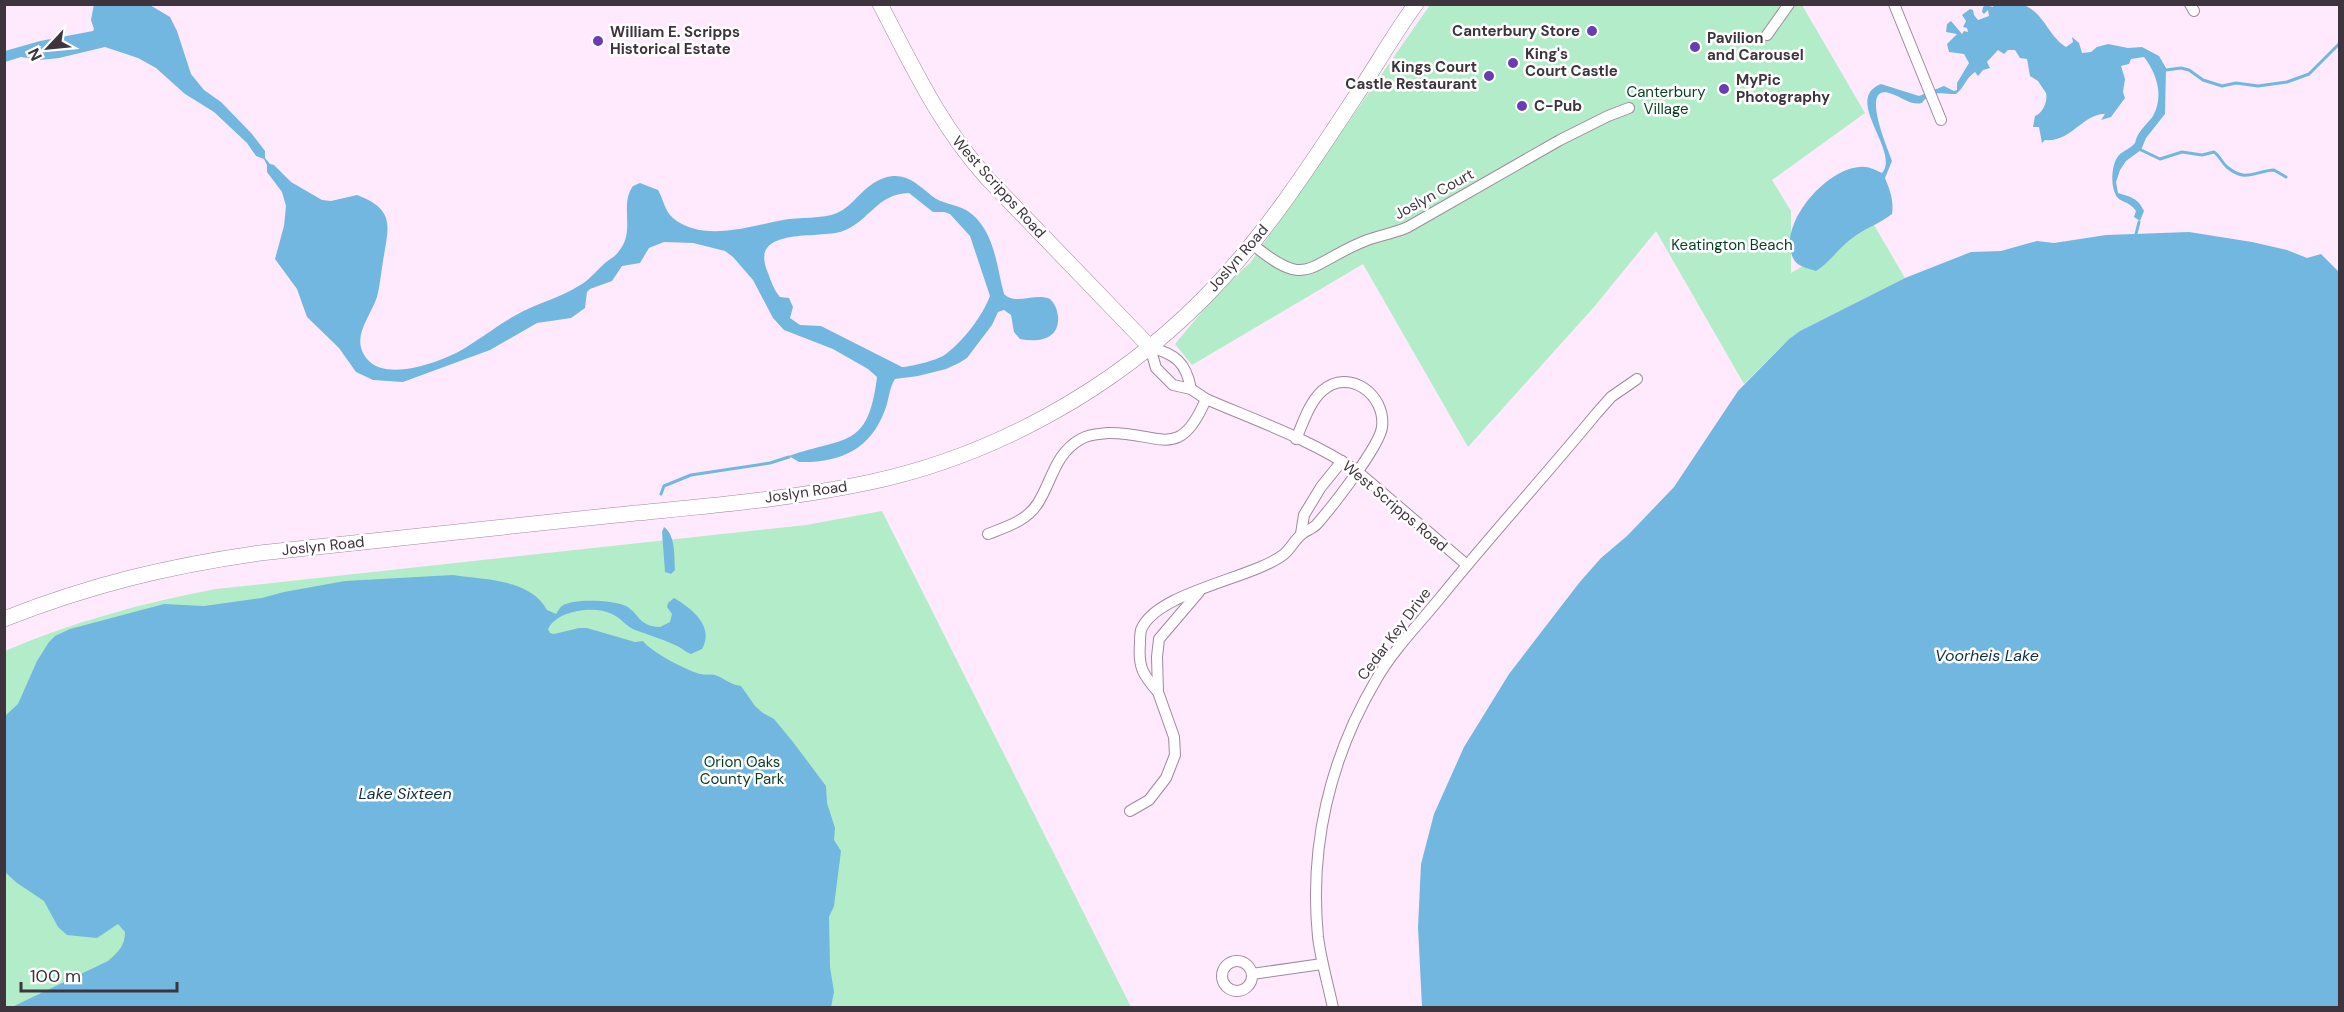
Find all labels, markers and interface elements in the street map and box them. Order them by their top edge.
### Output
north arrow [18,18,78,78]
place label: Canterbury Store [1452,21,1580,41]
place label: William E. Scripps Historical Estate [610,22,740,59]
marker: Canterbury Store [1585,24,1599,38]
place label: Pavilion and Carousel [1707,28,1804,65]
marker: William E. Scripps Historical Estate [591,34,605,48]
marker: Pavilion and Carousel [1688,40,1702,54]
place label: King's Court Castle [1525,44,1618,81]
text: N [23,45,47,64]
marker: King's Court Castle [1506,56,1520,70]
place label: Kings Court Castle Restaurant [1345,57,1477,94]
marker: Kings Court Castle Restaurant [1482,69,1496,83]
place label: MyPic Photography [1736,70,1830,107]
park label: Canterbury Village [1626,82,1706,119]
marker: MyPic Photography [1717,82,1731,96]
place label: C-Pub [1534,96,1582,116]
marker: C-Pub [1515,99,1529,113]
street label: West Scripps Road [948,132,1050,242]
street label: Joslyn Court [1391,164,1477,224]
street label: Joslyn Road [1203,220,1273,296]
park label: Keatington Beach [1671,235,1793,255]
street label: West Scripps Road [1338,456,1452,556]
street label: Joslyn Road [763,476,849,508]
street label: Joslyn Road [281,532,365,560]
street label: Cedar Key Drive [1353,584,1435,684]
water label: Voorheis Lake [1935,645,2039,666]
park label: Orion Oaks County Park [700,752,785,789]
water label: Lake Sixteen [358,783,452,804]
scale bar [21,955,177,993]
text: 100 m [30,964,81,988]

